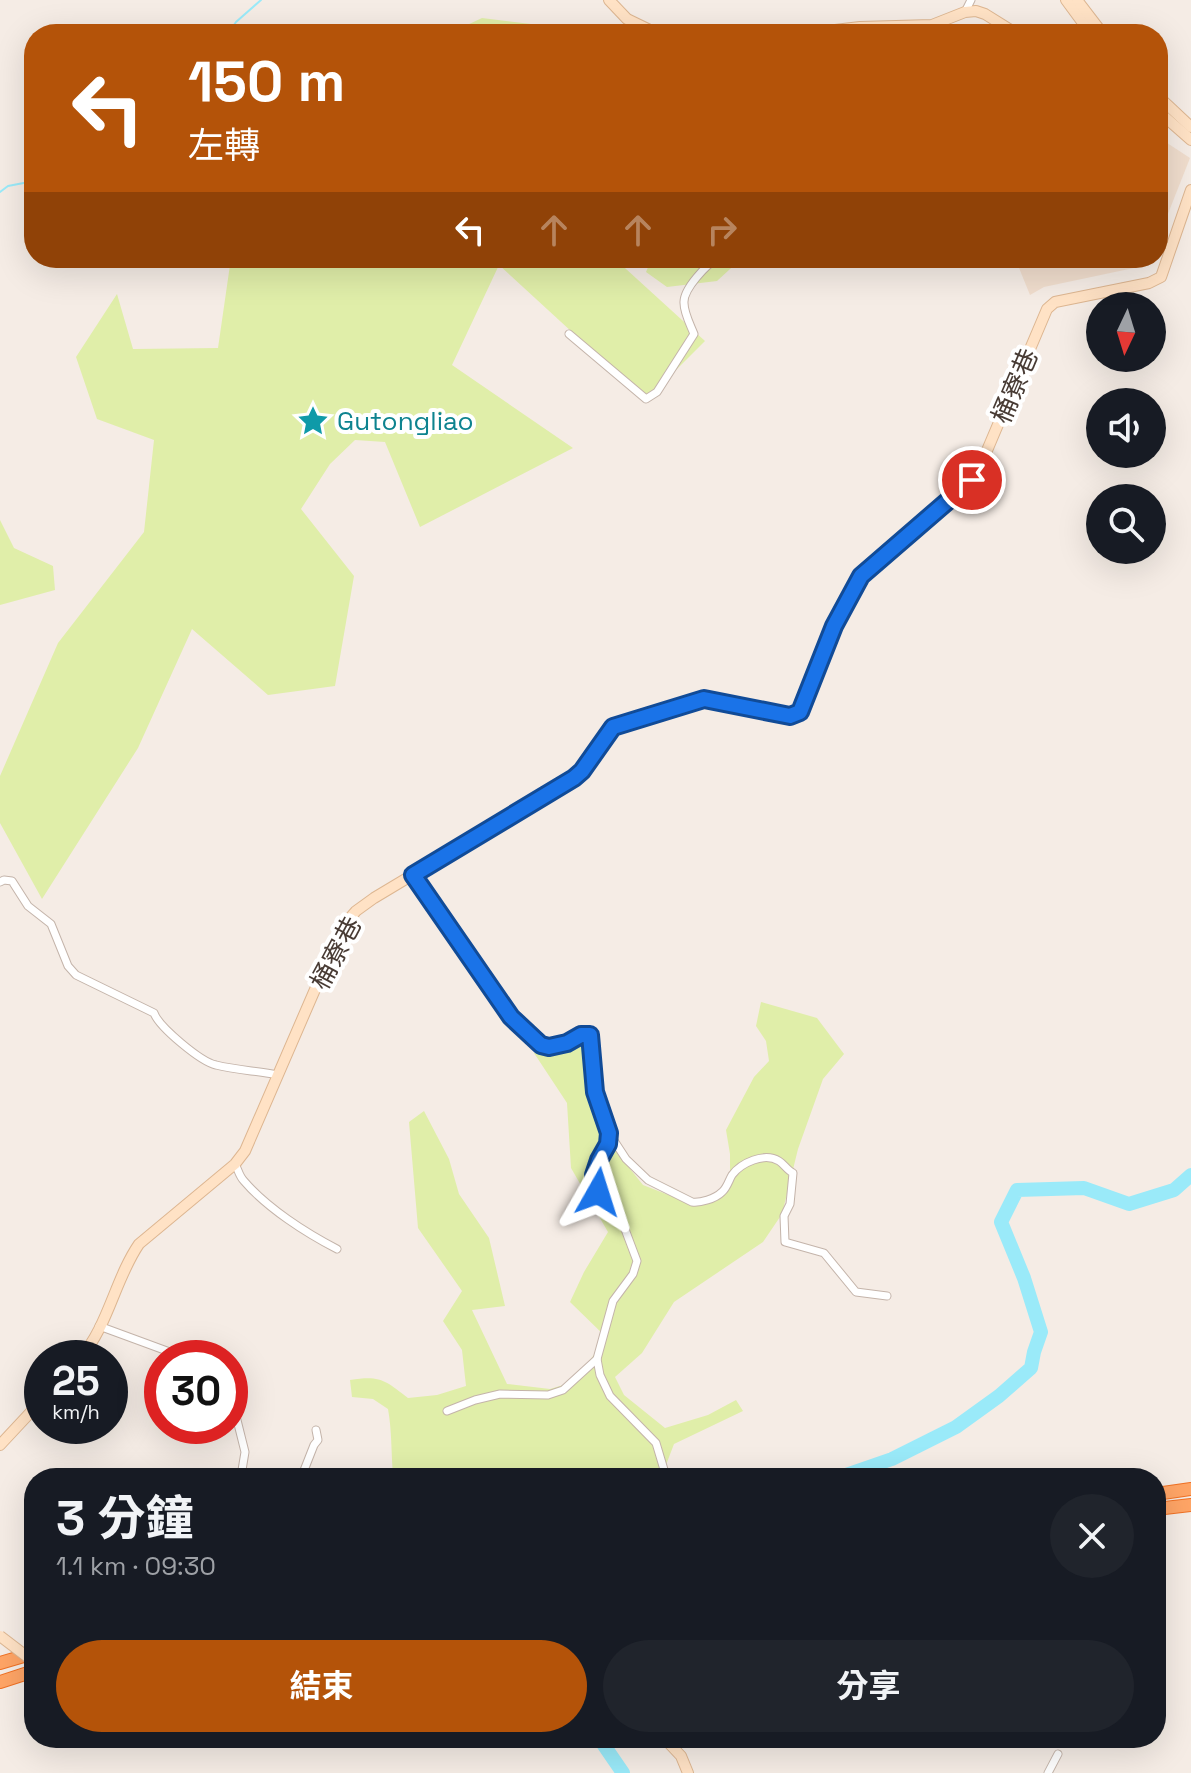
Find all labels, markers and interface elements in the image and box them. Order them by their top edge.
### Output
text: 150 m [188,46,345,117]
icon: left [56,56,160,160]
text: 左轉 [188,123,260,169]
icon: left [448,208,492,252]
icon: ahead [532,208,576,252]
icon: ahead [616,208,660,252]
icon: right [700,208,744,252]
north arrow [1086,292,1166,372]
map controls [1086,292,1166,564]
street label: 桶寮巷 [984,343,1046,429]
button: sound [1086,388,1166,468]
place icon: Gutongliao [296,404,330,438]
place label: Gutongliao [337,404,474,438]
pin [938,446,1006,514]
icon: arrive [950,458,994,502]
button: search [1086,484,1166,564]
street label: 桶寮巷 [303,911,369,995]
position arrow [556,1150,640,1234]
speed limit sign: 30 [144,1340,248,1444]
text: 25 [52,1356,100,1407]
text: km/h [52,1399,100,1425]
text: 3 分鐘 [56,1488,193,1549]
button: close [1050,1494,1134,1578]
text: 1.1 km · 09:30 [56,1549,216,1583]
button: 結束 [56,1640,587,1732]
button: 分享 [603,1640,1134,1732]

